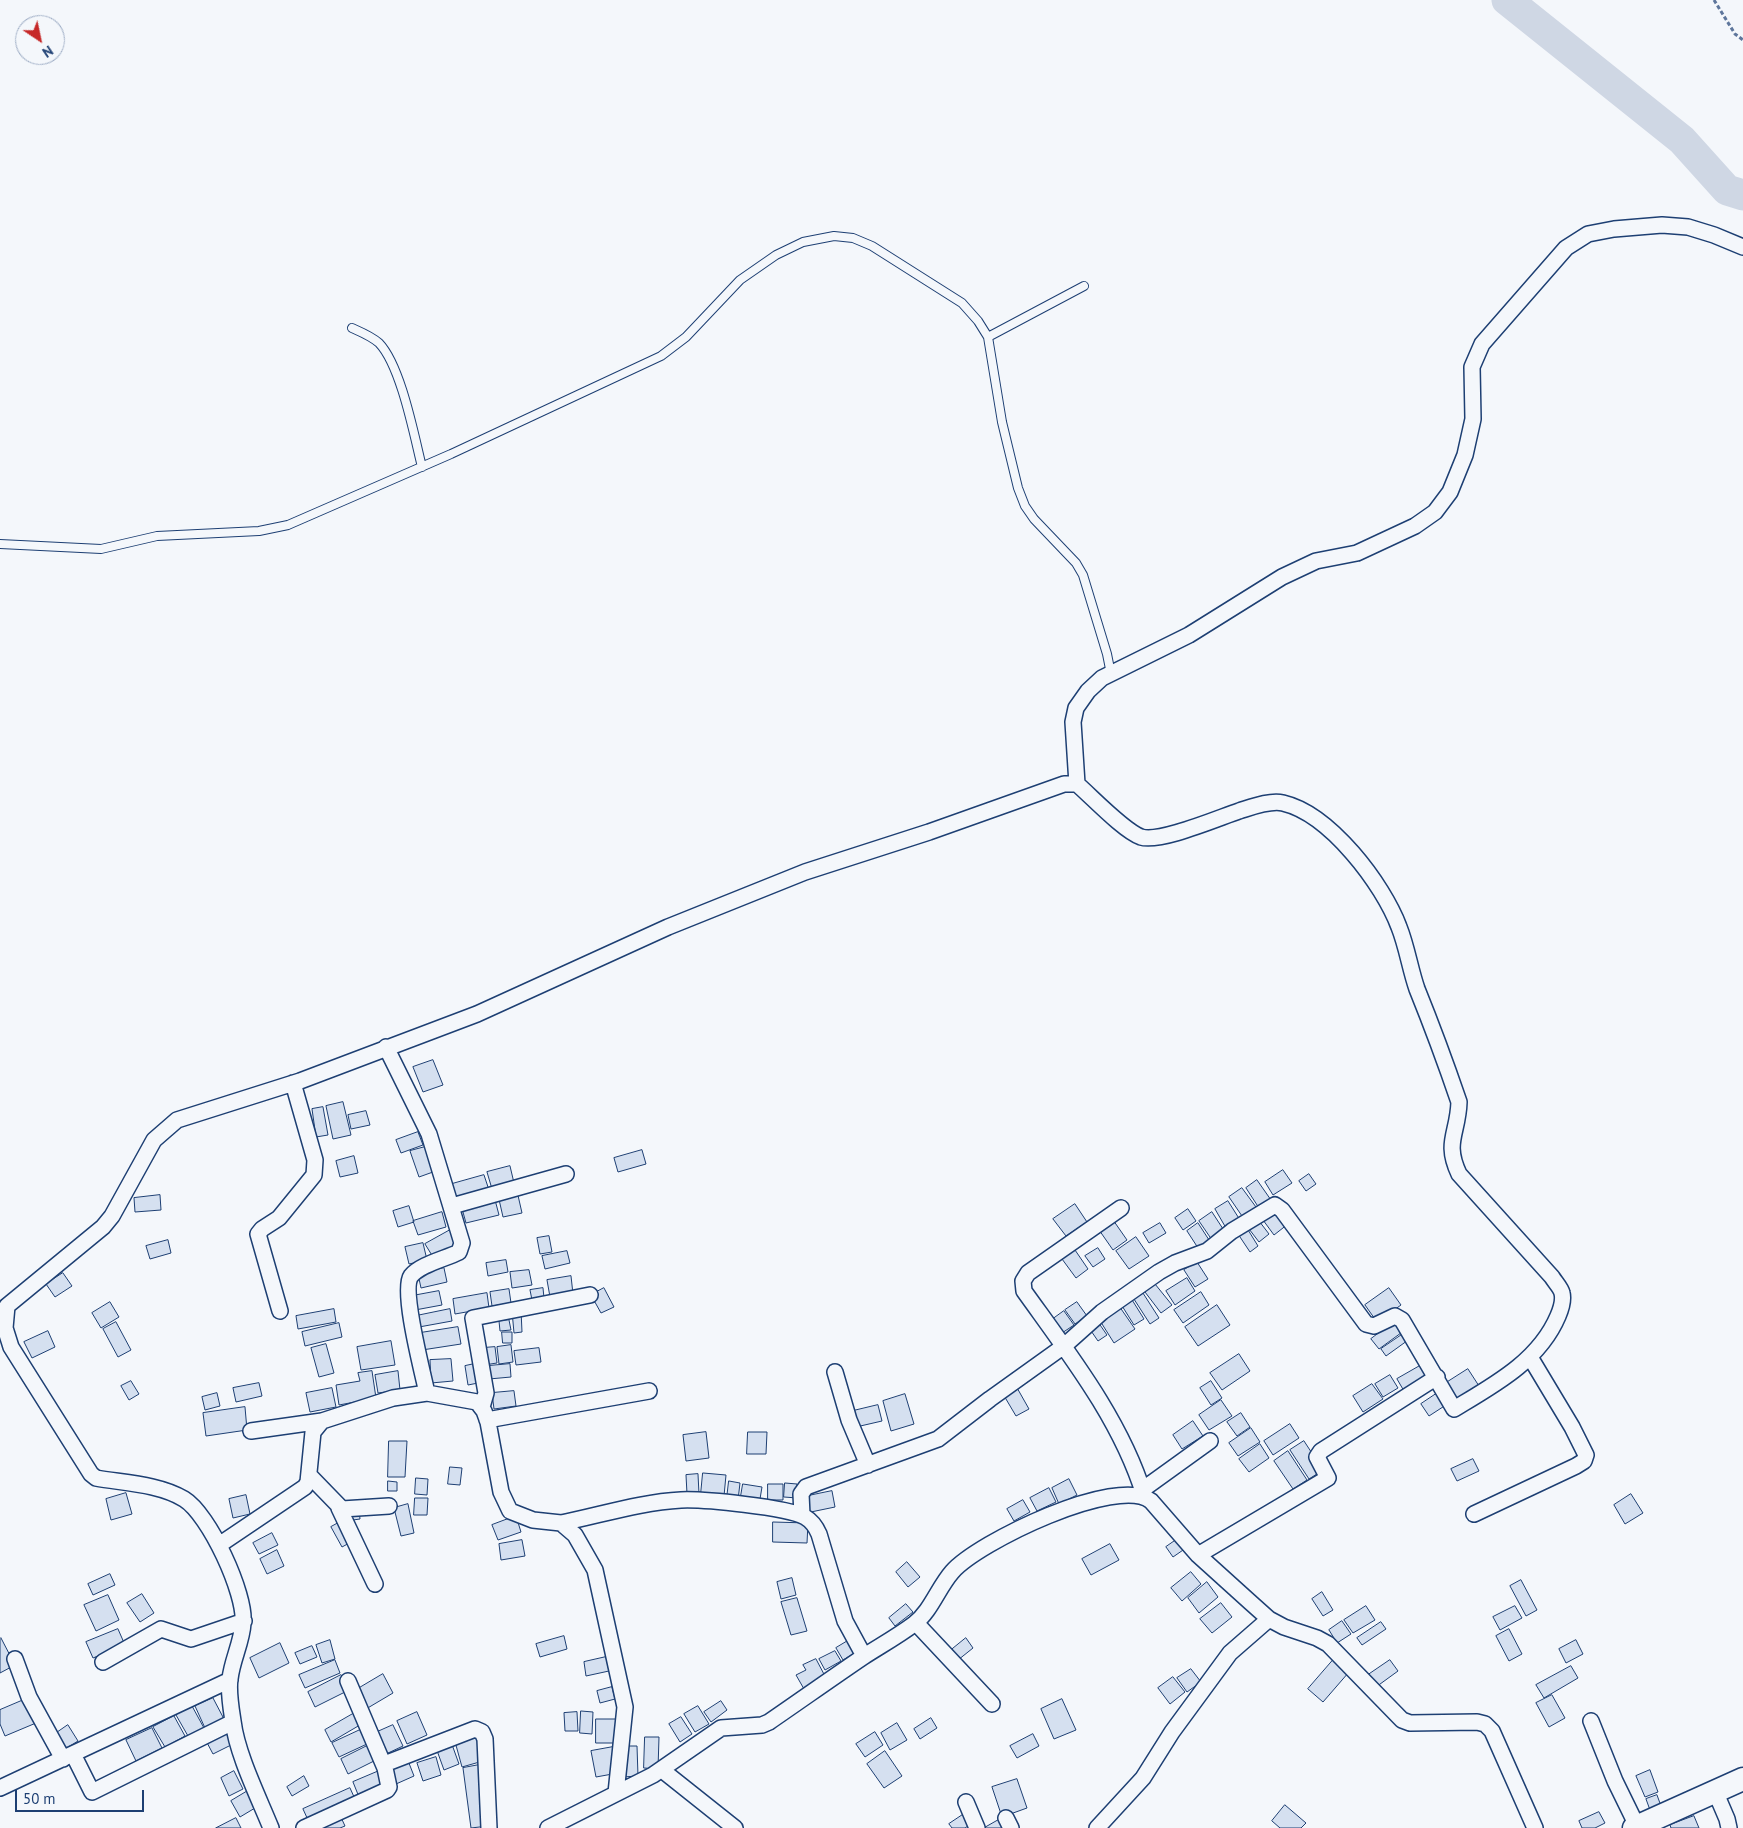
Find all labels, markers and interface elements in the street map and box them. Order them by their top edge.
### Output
north arrow [15,15,65,65]
text: N [39,42,57,62]
scale bar [18,1780,146,1812]
text: 50 m [23,1789,56,1808]

